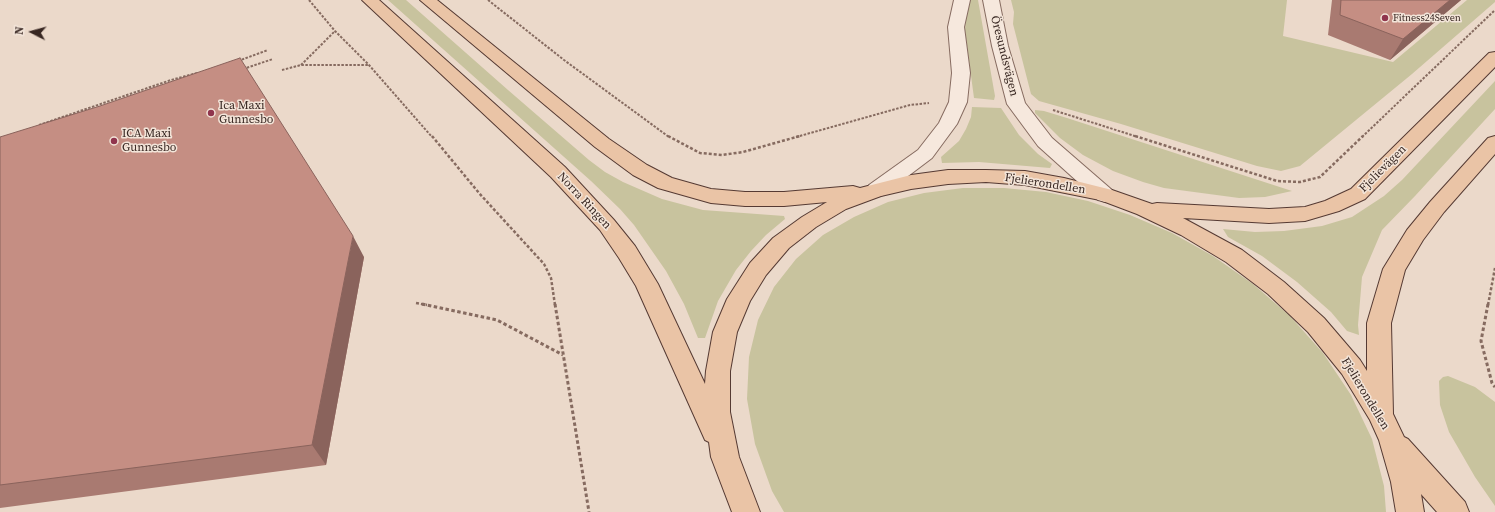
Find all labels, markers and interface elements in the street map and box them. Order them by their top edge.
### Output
north arrow [12,12,52,52]
place label: Fitness24Seven [1393,12,1461,24]
marker: Fitness24Seven [1380,13,1390,23]
street label: Öresundsvägen [987,14,1021,98]
text: N [12,26,27,35]
place label: Ica Maxi Gunnesbo [219,99,273,127]
marker: Ica Maxi Gunnesbo [206,108,216,118]
place label: ICA Maxi Gunnesbo [122,127,176,155]
marker: ICA Maxi Gunnesbo [109,136,119,146]
street label: Fjelievägen [1356,142,1410,196]
street label: Norra Ringen [554,170,614,232]
street label: Fjelierondellen [1004,170,1086,198]
street label: Fjelierondellen [1338,355,1392,433]

